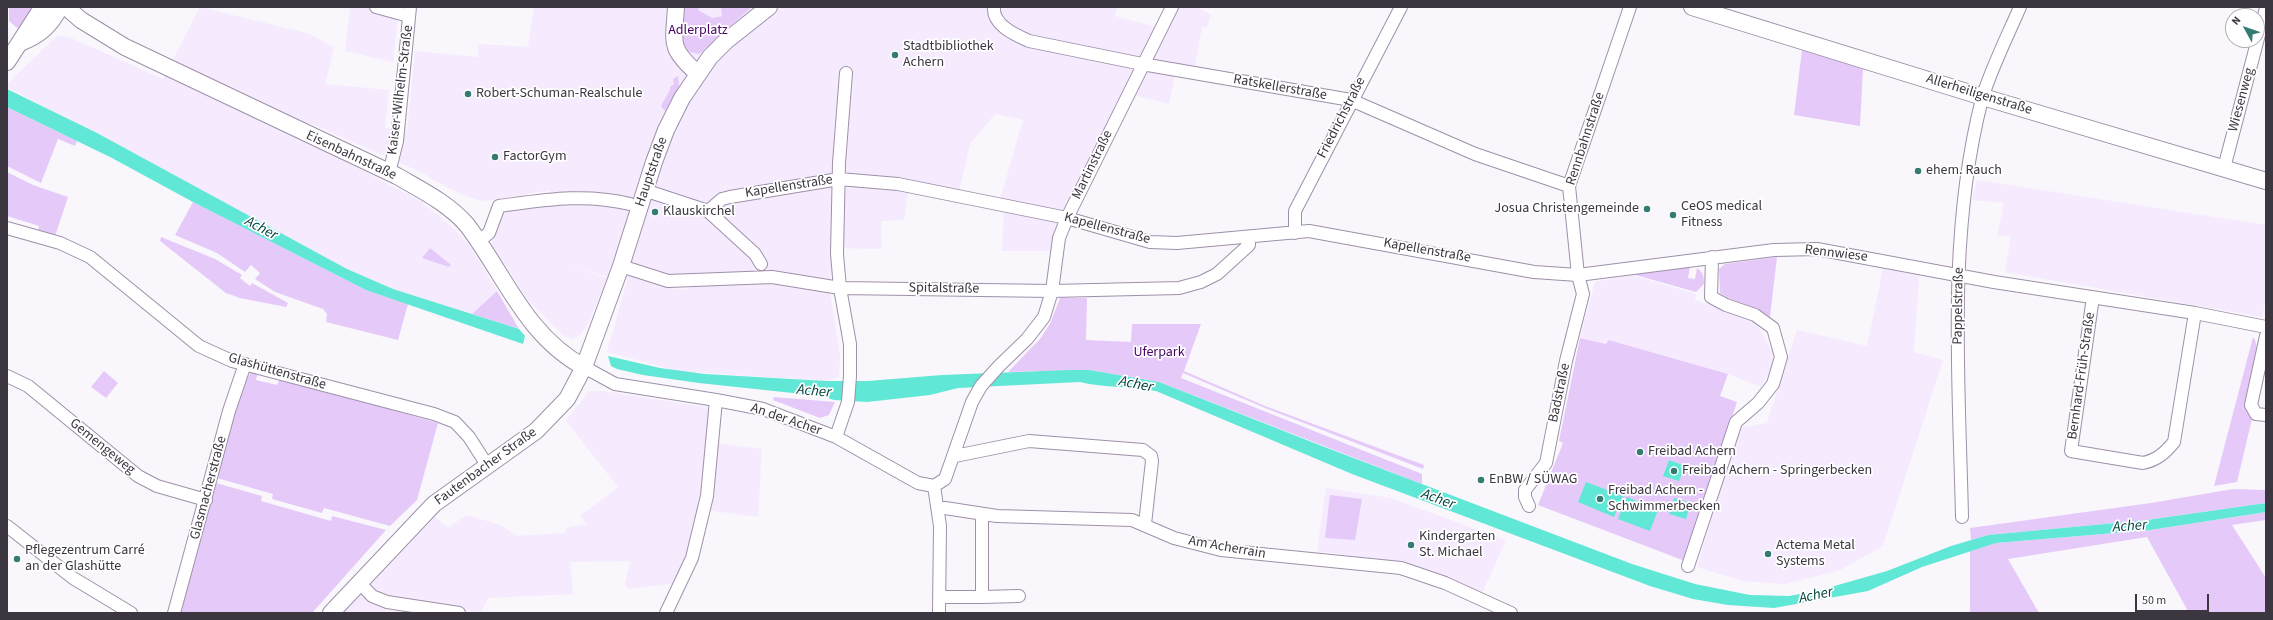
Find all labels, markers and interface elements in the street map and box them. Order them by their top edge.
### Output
north arrow [2225,8,2265,48]
text: N [2228,13,2244,28]
park label: Adlerplatz [668,23,728,39]
street label: Kaiser-Wilhelm-Straße [385,24,417,156]
place label: Stadtbibliothek Achern [903,39,994,72]
marker: Stadtbibliothek Achern [890,50,900,60]
street label: Wiesenweg [2225,66,2259,134]
street label: Allerheiligenstraße [1924,71,2034,119]
street label: Ratskellerstraße [1232,72,1328,104]
street label: Friedrichstraße [1314,75,1370,161]
place label: Robert-Schuman-Realschule [476,86,642,102]
marker: Robert-Schuman-Realschule [463,89,473,99]
street label: Rennbahnstraße [1563,90,1609,188]
street label: Eisenbahnstraße [303,128,399,184]
street label: Martinstraße [1069,128,1117,202]
street label: Hauptstraße [632,135,672,209]
place label: FactorGym [503,149,567,165]
marker: FactorGym [490,152,500,162]
place label: ehem. Rauch [1926,163,2002,179]
marker: ehem. Rauch [1913,166,1923,176]
street label: Kapellenstraße [744,172,834,202]
place label: CeOS medical Fitness [1681,199,1762,232]
place label: Josua Christengemeinde [1495,201,1639,217]
place label: Klauskirchel [663,204,735,220]
marker: Josua Christengemeinde [1642,204,1652,214]
marker: Klauskirchel [650,207,660,217]
street label: Kapellenstraße [1062,209,1152,249]
marker: CeOS medical Fitness [1668,210,1678,220]
water label: Acher [242,213,280,245]
street label: Kapellenstraße [1382,235,1472,267]
street label: Rennwiese [1804,242,1868,266]
street label: Pappelstraße [1950,267,1968,345]
street label: Spitalstraße [909,280,979,298]
street label: Bernhard-Früh-Straße [2065,311,2099,441]
park label: Uferpark [1133,345,1185,361]
street label: Glashüttenstraße [226,350,328,394]
street label: Badstraße [1546,362,1574,424]
water label: Acher [1117,373,1155,397]
water label: Acher [796,382,832,402]
street label: An der Acher [748,400,824,440]
street label: Gemengeweg [66,415,138,479]
street label: Fautenbacher Straße [432,424,540,510]
street label: Glasmacherstraße [187,434,231,542]
place label: Freibad Achern [1648,444,1736,460]
marker: Freibad Achern [1635,447,1645,457]
place label: Freibad Achern - Springerbecken [1682,463,1872,479]
marker: Freibad Achern - Springerbecken [1669,466,1679,476]
place label: EnBW / SÜWAG [1489,472,1577,488]
marker: EnBW / SÜWAG [1476,475,1486,485]
place label: Freibad Achern - Schwimmerbecken [1608,483,1720,516]
water label: Acher [1419,486,1457,514]
marker: Freibad Achern - Schwimmerbecken [1595,494,1605,504]
water label: Acher [2112,517,2148,537]
place label: Kindergarten St. Michael [1419,529,1496,562]
street label: Am Acherrain [1187,533,1267,563]
place label: Actema Metal Systems [1776,538,1855,570]
marker: Kindergarten St. Michael [1406,540,1416,550]
place label: Pflegezentrum Carré an der Glashütte [25,543,145,576]
marker: Actema Metal Systems [1763,549,1773,559]
marker: Pflegezentrum Carré an der Glashütte [12,554,22,564]
water label: Acher [1797,584,1835,608]
scale bar [2137,586,2211,612]
text: 50 m [2142,592,2166,609]

